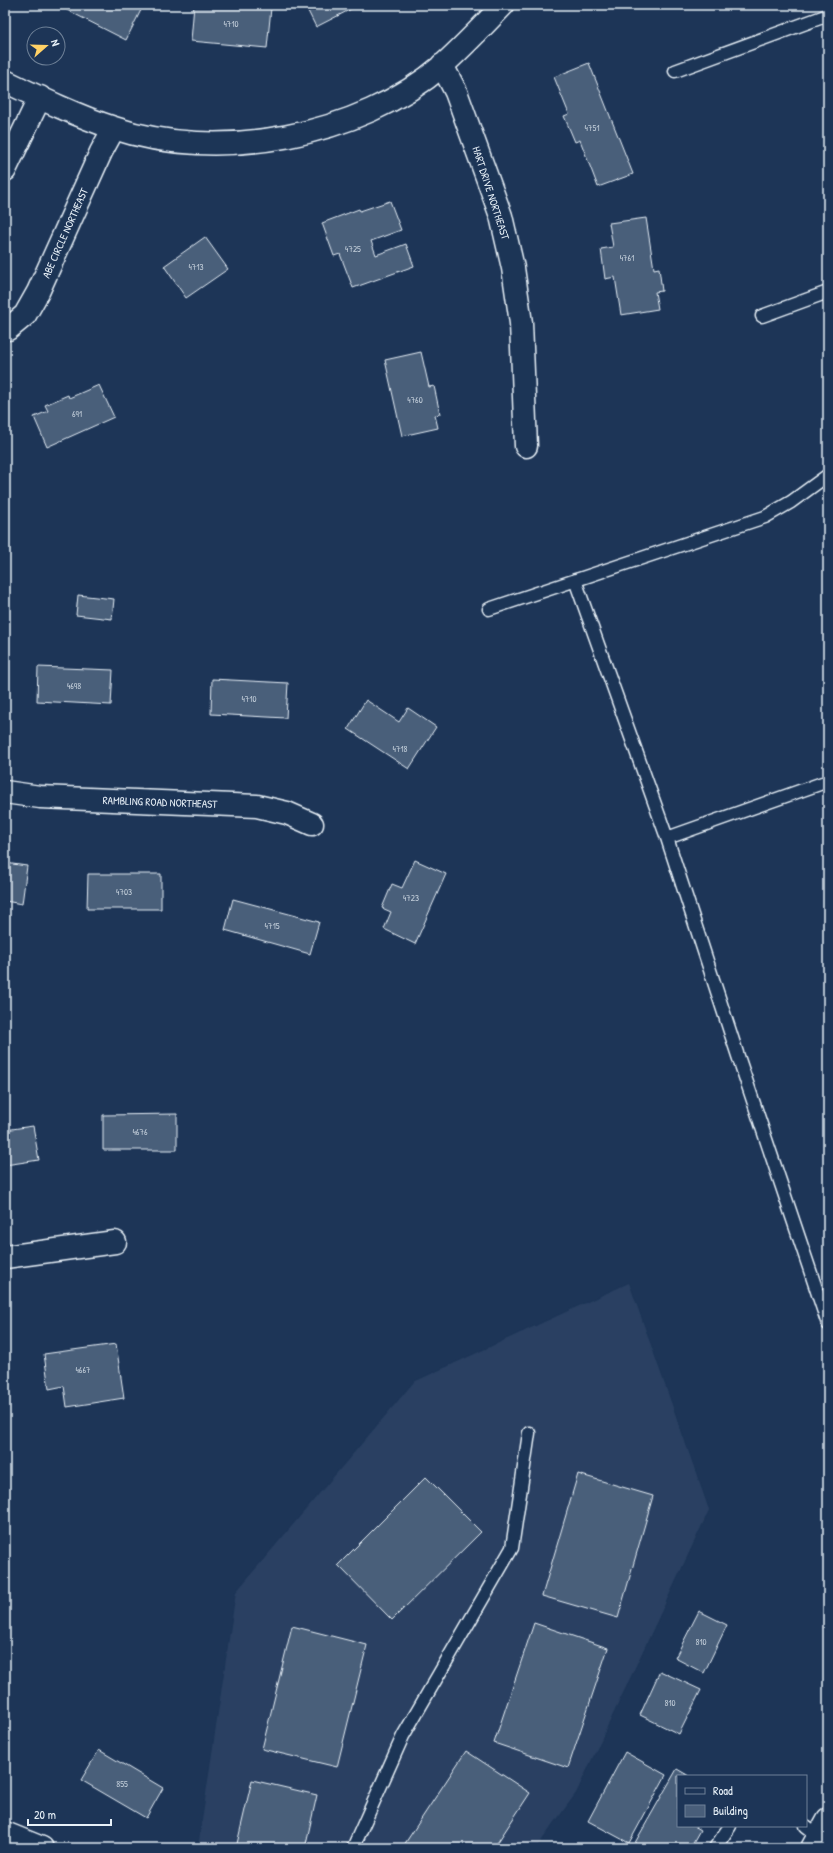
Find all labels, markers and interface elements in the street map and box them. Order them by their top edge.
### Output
house number: 4710 [223,18,239,30]
north arrow [26,26,66,66]
text: N [48,37,63,48]
house number: 4751 [585,122,599,134]
street label: HART DRIVE NORTHEAST [469,145,513,242]
street label: ABE CIRCLE NORTHEAST [39,185,91,280]
house number: 4725 [345,243,361,255]
house number: 4761 [620,252,634,264]
house number: 4713 [188,261,204,273]
house number: 4760 [407,394,423,406]
house number: 691 [72,408,82,420]
house number: 4698 [67,680,81,692]
house number: 4710 [241,693,257,705]
house number: 4718 [393,743,408,755]
street label: RAMBLING ROAD NORTHEAST [102,793,218,811]
house number: 4703 [116,886,132,898]
house number: 4723 [403,892,419,904]
house number: 4715 [265,920,280,932]
house number: 4676 [132,1126,148,1138]
house number: 4667 [75,1364,91,1376]
house number: 810 [695,1636,707,1648]
house number: 810 [664,1697,676,1709]
legend [677,1775,807,1827]
house number: 855 [116,1778,128,1790]
text: Road [713,1782,733,1799]
scale bar [28,1801,111,1827]
text: Building [713,1802,748,1819]
text: 20 m [34,1806,56,1823]

